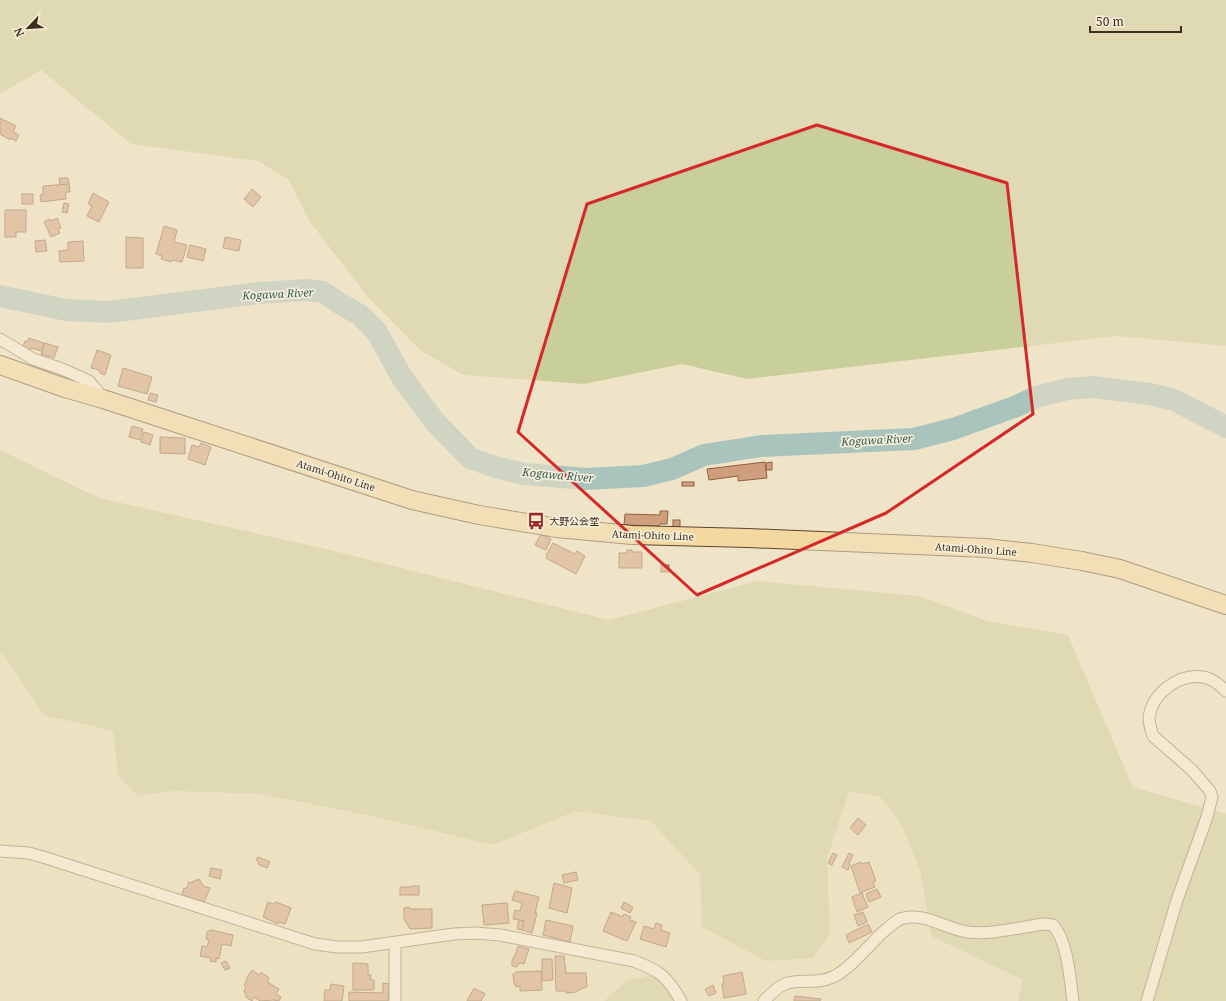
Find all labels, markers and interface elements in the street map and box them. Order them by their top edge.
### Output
north arrow [8,8,48,48]
scale bar [1090,8,1181,34]
text: 50 m [1096,13,1124,30]
text: N [10,25,27,40]
water label: Kogawa River [241,284,315,303]
water label: Kogawa River [840,430,914,449]
street label: Atami-Ohito Line [295,456,377,494]
water label: Kogawa River [521,464,595,485]
bus stop icon: 大野公会堂 [526,511,546,531]
place label: 大野公会堂 [549,514,599,528]
street label: Atami-Ohito Line [612,527,694,543]
street label: Atami-Ohito Line [935,539,1017,559]

